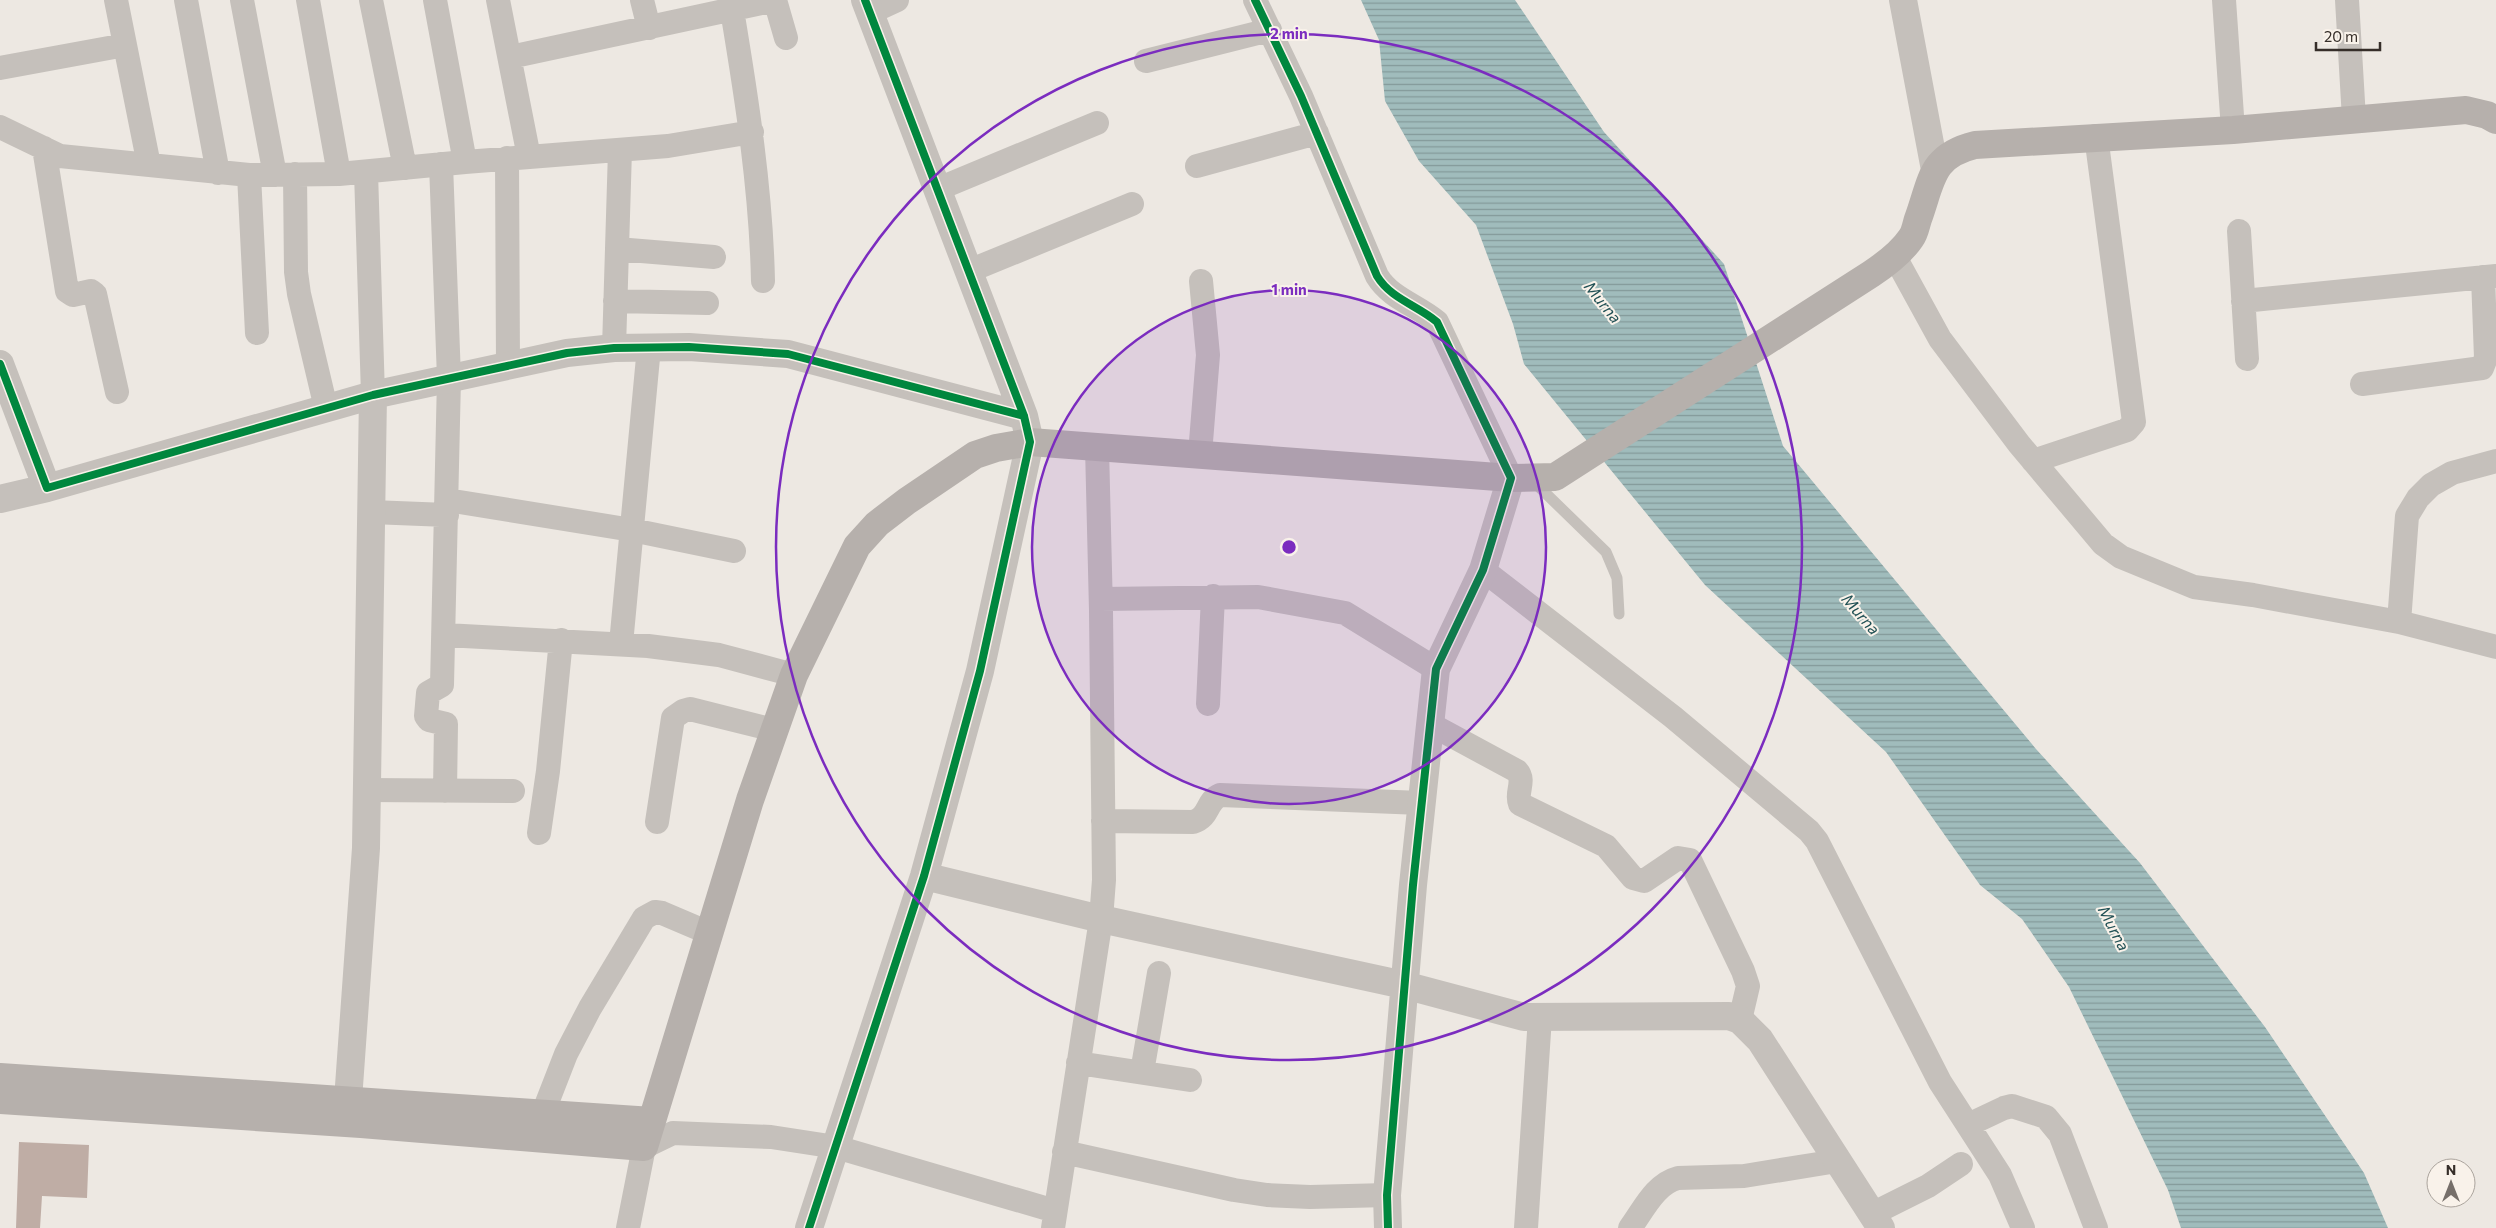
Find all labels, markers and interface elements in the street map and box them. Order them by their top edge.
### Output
scale bar [2316,20,2380,52]
text: 2 min [1270,24,1308,42]
text: 20 m [2324,27,2358,45]
water label: Murna [1581,277,1626,326]
text: 1 min [1271,280,1307,298]
centre of rings [1280,538,1298,556]
water label: Murna [1838,589,1884,638]
water label: Murna [2095,902,2134,953]
north arrow [2426,1158,2476,1208]
text: N [2446,1161,2456,1178]

